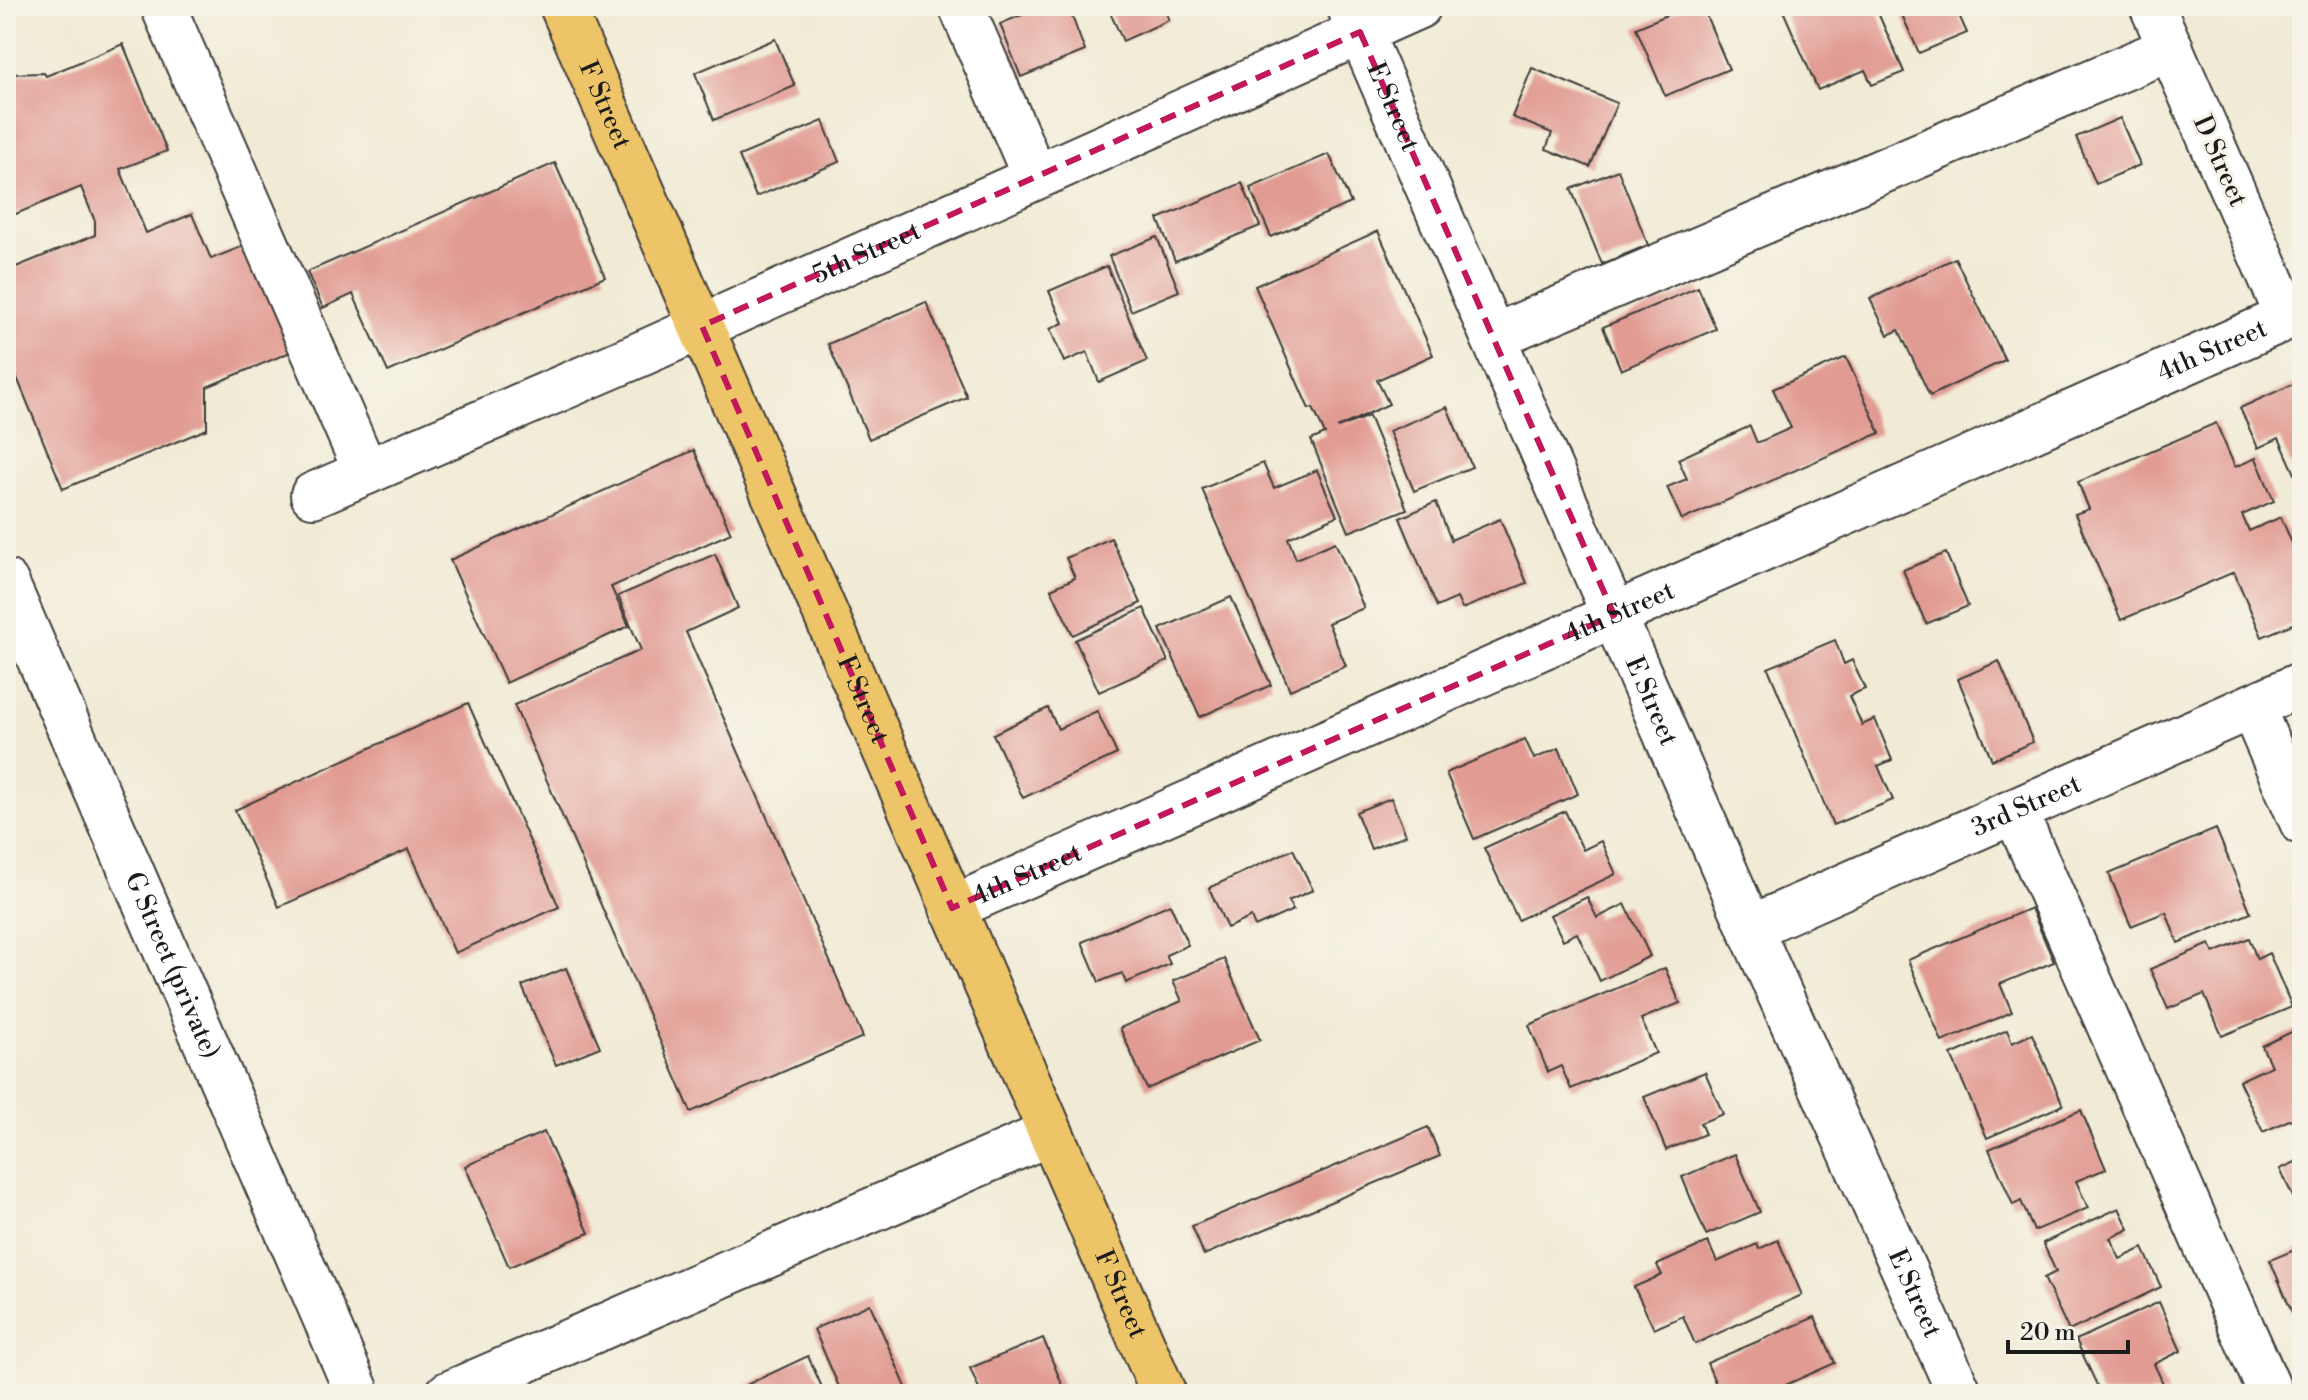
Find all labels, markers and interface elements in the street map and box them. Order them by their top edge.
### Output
street label: F Street [572,56,638,154]
street label: E Street [1359,57,1426,156]
street label: D Street [2186,111,2254,211]
street label: 5th Street [807,215,926,291]
street label: 4th Street [2152,312,2272,389]
street label: 4th Street [1560,574,1679,651]
street label: F Street [830,650,896,749]
street label: E Street [1618,652,1685,751]
street label: 3rd Street [1967,768,2086,844]
street label: 4th Street [967,837,1087,913]
street label: G Street (private) [118,867,227,1064]
street label: E Street [1881,1244,1948,1343]
street label: F Street [1087,1245,1154,1343]
scale bar [2008,1304,2128,1354]
text: 20 m [2020,1318,2076,1348]

